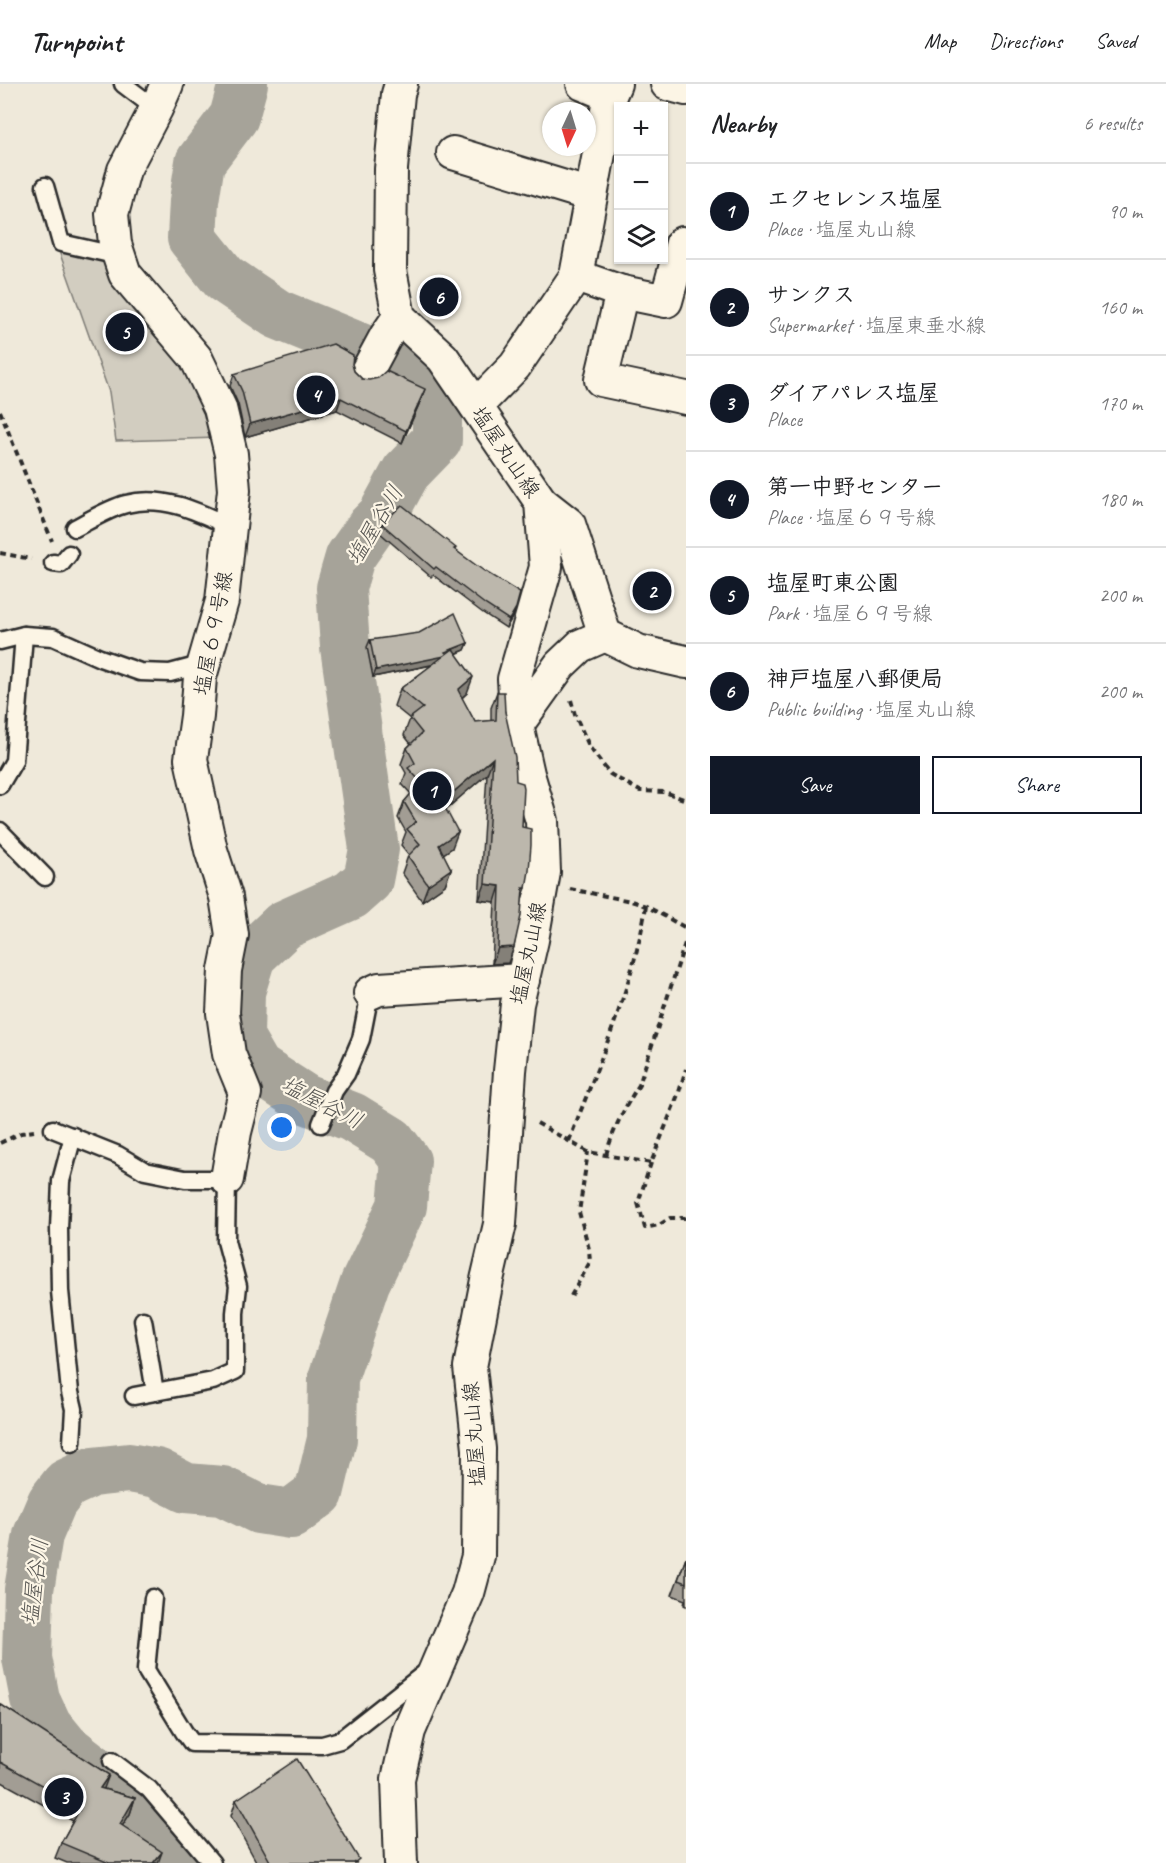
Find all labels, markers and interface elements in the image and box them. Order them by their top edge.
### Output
text: Turnpoint [30,24,122,59]
text: Map [924,28,956,54]
text: Directions [989,28,1062,54]
text: Saved [1095,28,1136,54]
north arrow [542,102,596,156]
map controls [614,102,668,264]
button: + [614,102,668,156]
text: Nearby [710,107,775,140]
text: 6 results [1083,111,1142,136]
button: − [614,156,668,210]
text: エクセレンス塩屋 [767,185,943,213]
text: 1 [725,199,734,224]
text: 90 m [1108,199,1142,224]
button: layers [614,210,668,264]
text: Place · 塩屋丸山線 [767,217,916,242]
pin: 6 [420,274,458,320]
text: サンクス [767,281,855,309]
text: 2 [725,295,734,320]
text: 160 m [1099,295,1142,320]
pin: 5 [106,310,144,354]
text: Supermarket · 塩屋東垂水線 [767,313,985,338]
pin: 4 [296,372,336,418]
text: ダイアパレス塩屋 [767,379,939,407]
text: 3 [725,391,734,416]
text: 170 m [1099,391,1142,416]
street label: 塩屋丸山線 [466,401,546,503]
text: Place [767,407,802,432]
text: 第一中野センター [767,473,943,501]
water label: 塩屋谷川 [340,480,410,570]
text: 4 [725,487,734,512]
text: 180 m [1099,487,1142,512]
text: Place · 塩屋６９号線 [767,505,936,530]
pin: 2 [632,568,672,614]
street label: 塩屋６９号線 [188,569,238,697]
text: 塩屋町東公園 [767,569,899,597]
text: 5 [725,583,734,608]
text: 200 m [1099,583,1142,608]
text: Park · 塩屋６９号線 [767,601,932,626]
text: 神戸塩屋八郵便局 [767,665,943,693]
text: 6 [725,679,734,704]
text: 200 m [1099,679,1142,704]
text: Public building · 塩屋丸山線 [767,697,975,722]
button: Save [710,756,920,814]
button: Share [932,756,1142,814]
pin: 1 [412,768,452,814]
street label: 塩屋丸山線 [504,899,552,1007]
water label: 塩屋谷川 [276,1071,368,1135]
your location [267,1113,296,1142]
street label: 塩屋丸山線 [457,1381,491,1487]
water label: 塩屋谷川 [16,1537,54,1627]
pin: 3 [44,1774,84,1820]

